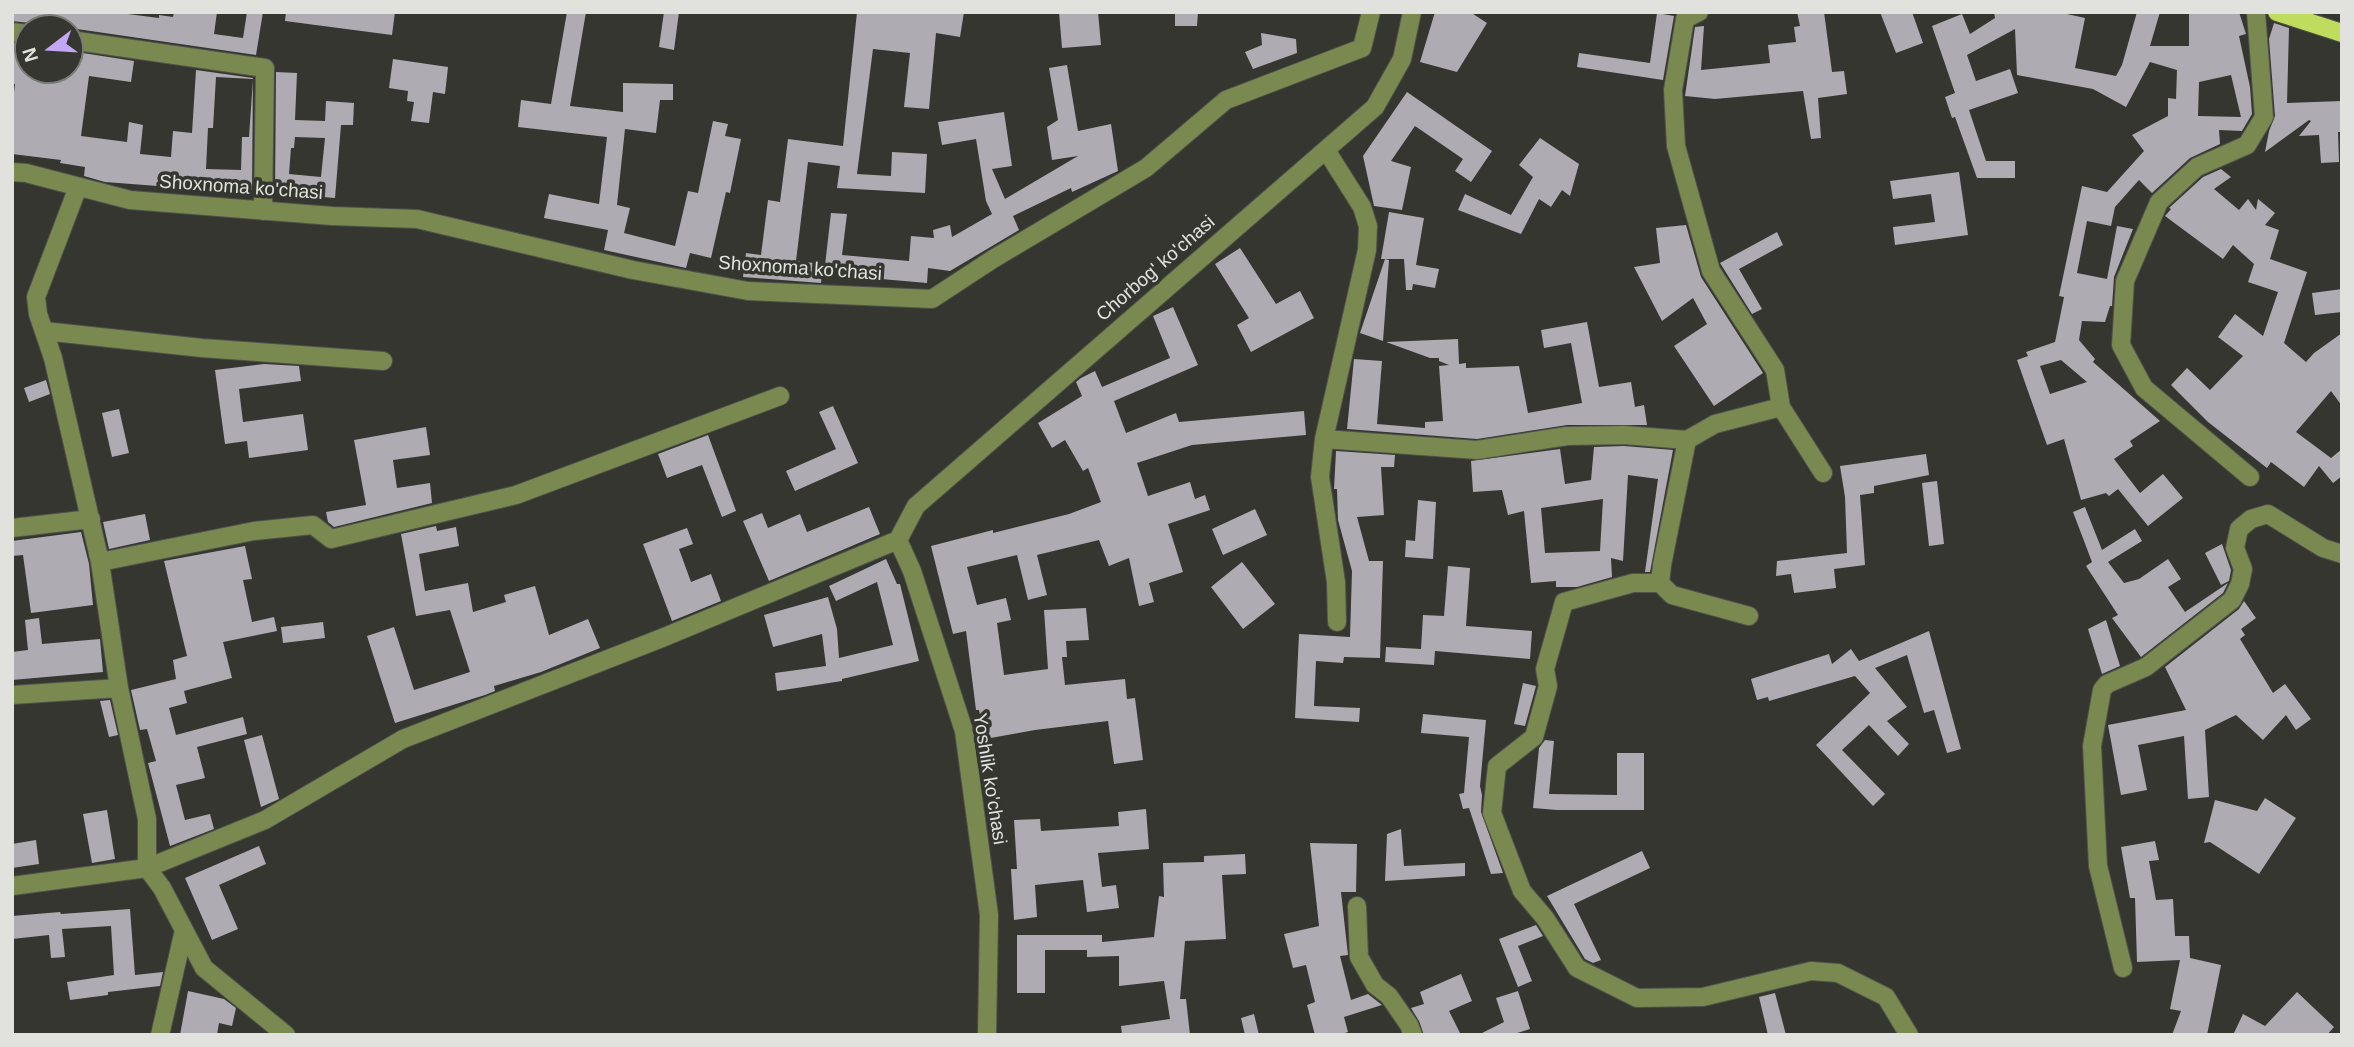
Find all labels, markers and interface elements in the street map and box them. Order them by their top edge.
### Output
north arrow [14,14,84,84]
text: N [18,45,42,64]
street label: Shoxnoma ko'chasi [158,171,324,205]
street label: Chorbog' ko'chasi [1092,211,1220,327]
street label: Shoxnoma ko'chasi [717,252,883,286]
street label: Yoshlik ko'chasi [967,712,1011,846]

